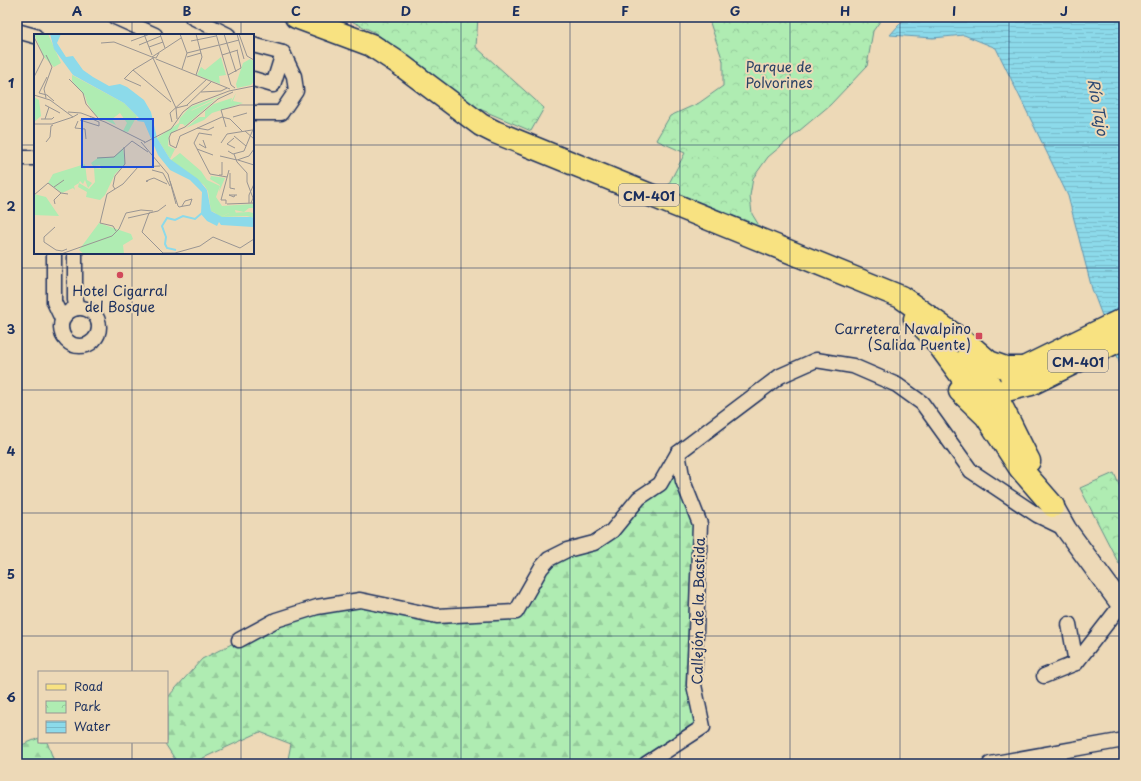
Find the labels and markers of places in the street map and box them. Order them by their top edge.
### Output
marker: Hotel Cigarral del Bosque [115,270,125,280]
place label: Hotel Cigarral del Bosque [72,280,168,317]
place label: Carretera Navalpino (Salida Puente) [834,318,971,355]
marker: Carretera Navalpino (Salida Puente) [974,331,984,341]

